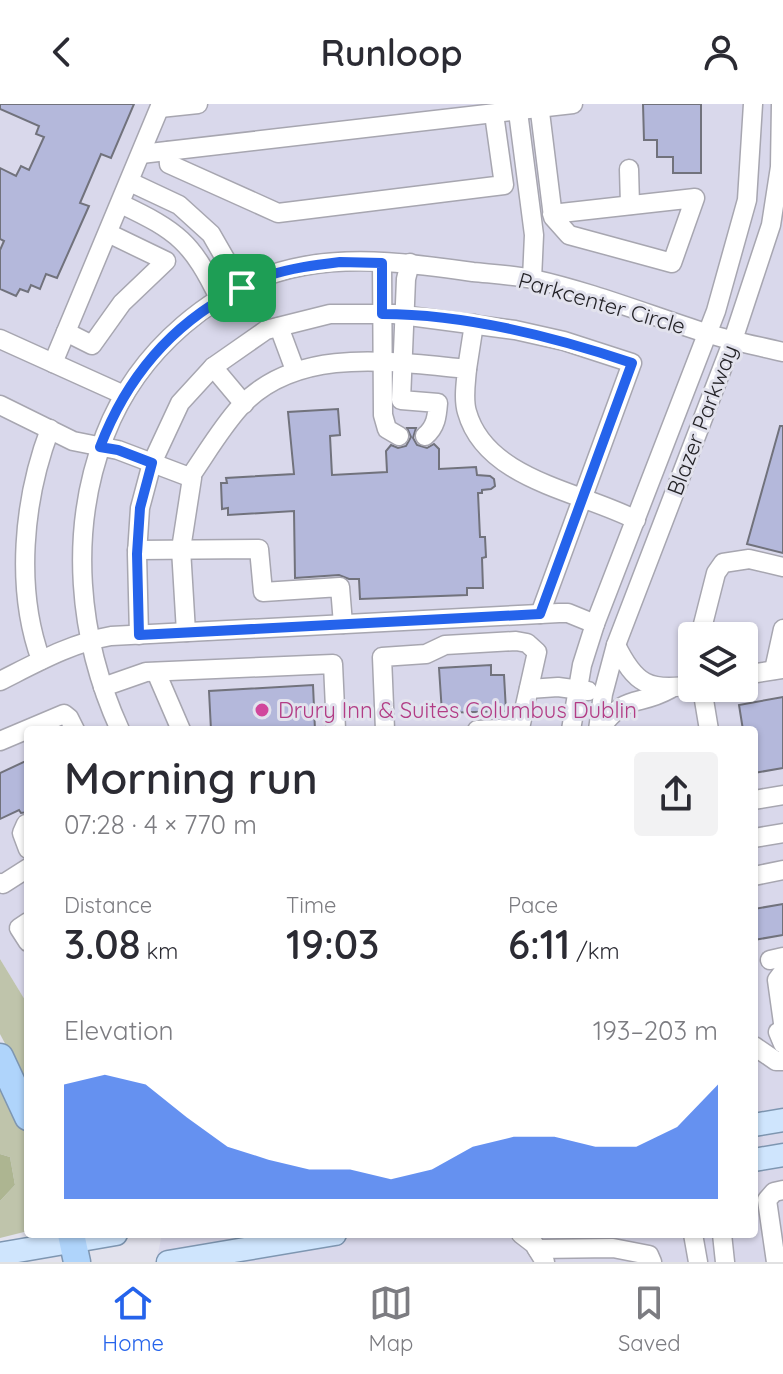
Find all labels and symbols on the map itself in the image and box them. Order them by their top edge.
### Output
pin [208,254,276,322]
street label: Parkcenter Circle [515,266,689,340]
street label: Blazer Parkway [660,341,744,499]
place label: Drury Inn & Suites Columbus Dublin [278,696,637,724]
marker: Drury Inn & Suites Columbus Dublin [253,701,271,719]

